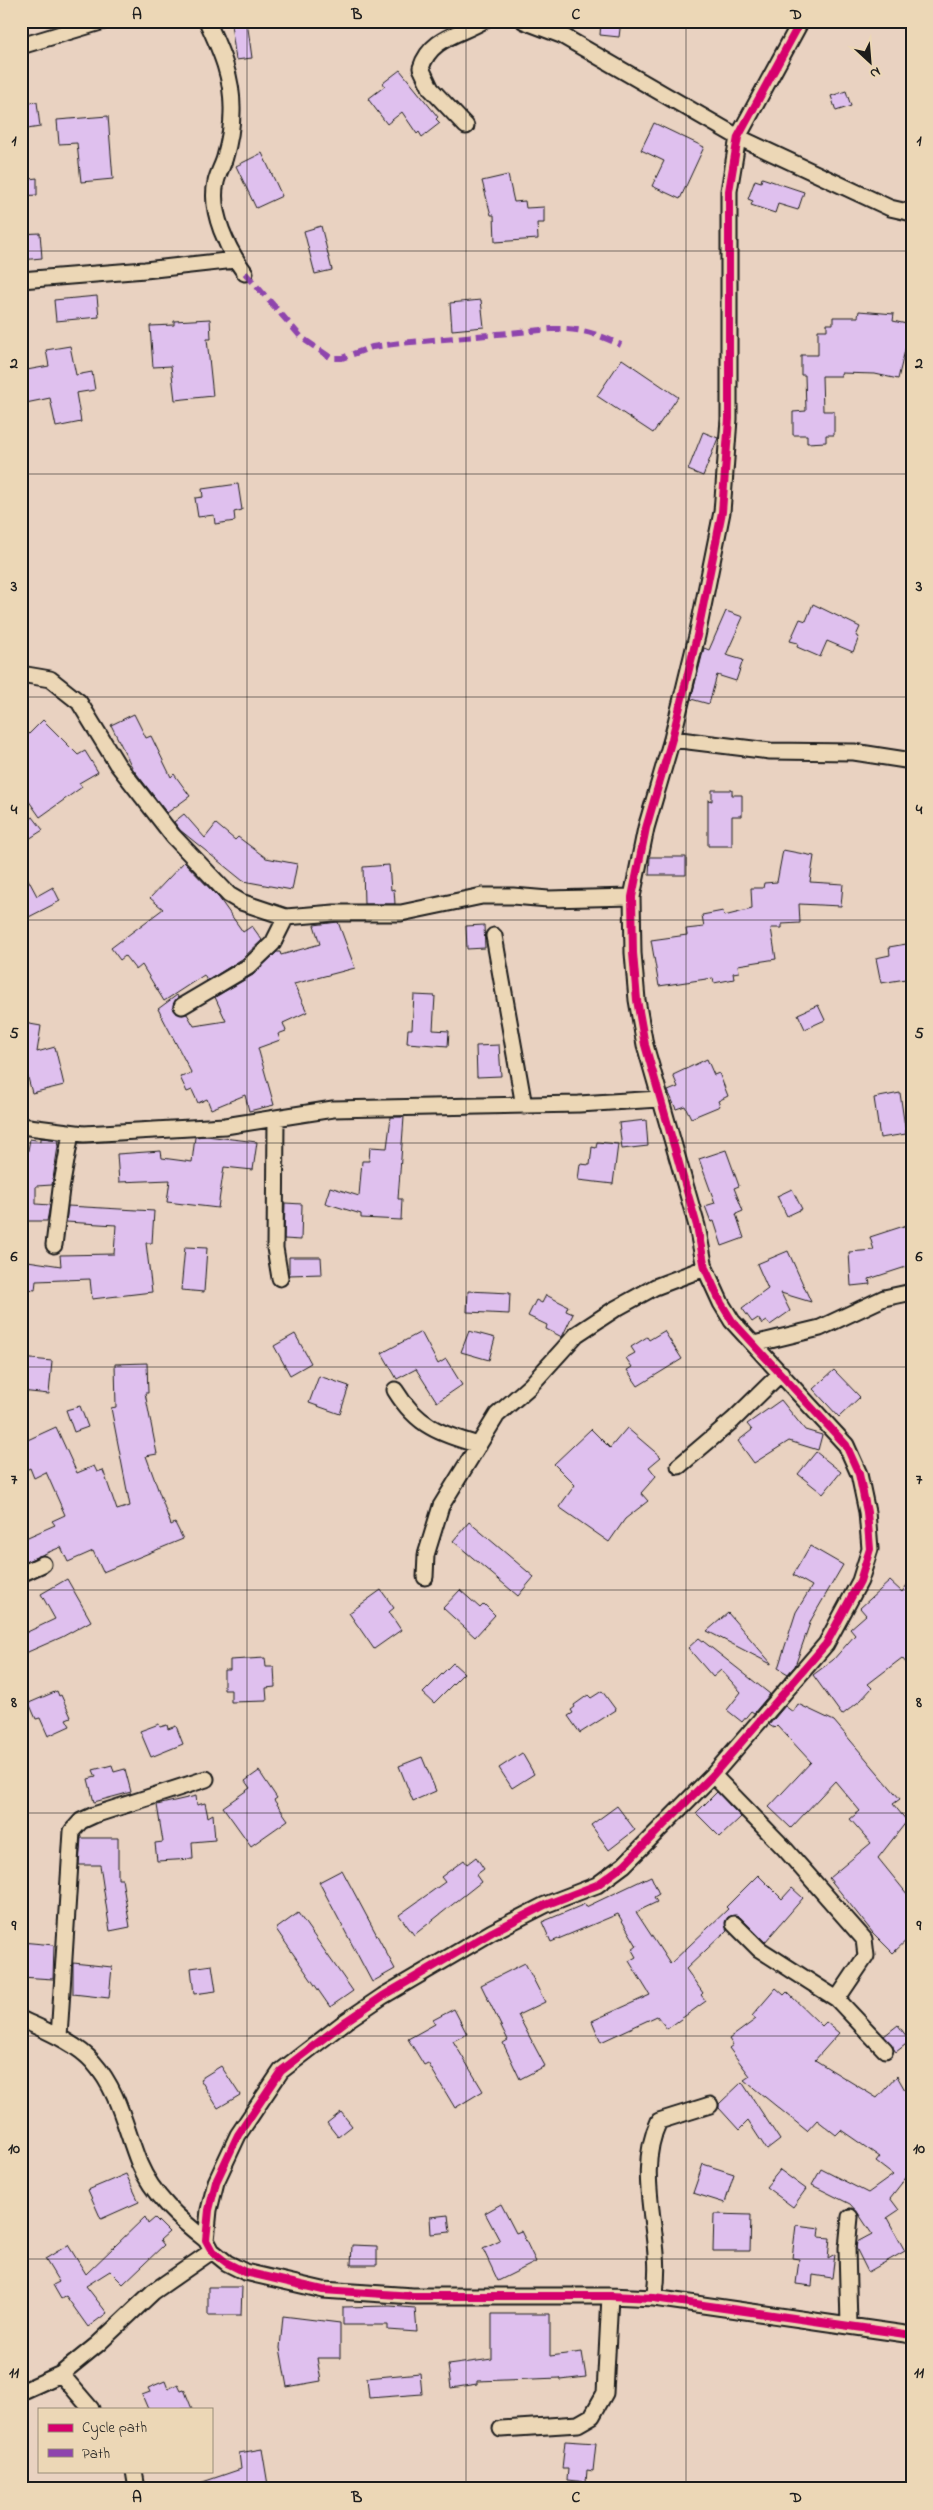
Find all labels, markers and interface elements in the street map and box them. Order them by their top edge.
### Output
text: A [132,3,142,27]
text: B [351,3,363,27]
text: C [572,3,581,27]
text: D [789,3,802,27]
north arrow [846,38,896,88]
text: N [866,61,884,84]
text: 1 [11,129,17,153]
text: 1 [916,129,922,153]
text: 2 [9,352,18,376]
text: 2 [914,352,923,376]
text: 3 [10,575,18,599]
text: 3 [915,575,923,599]
text: 4 [10,798,18,822]
text: 4 [915,798,923,822]
text: 5 [9,1022,19,1046]
text: 5 [914,1022,924,1046]
text: 6 [9,1245,18,1269]
text: 6 [914,1245,923,1269]
text: 7 [11,1468,18,1492]
text: 7 [916,1468,923,1492]
text: 8 [10,1691,17,1715]
text: 8 [915,1691,922,1715]
text: 9 [11,1914,17,1938]
text: 9 [916,1914,922,1938]
text: 10 [8,2137,20,2161]
text: 10 [913,2137,925,2161]
text: 11 [9,2361,20,2385]
text: 11 [914,2361,925,2385]
legend [38,2408,212,2472]
text: Cycle path [82,2417,147,2440]
text: Path [82,2443,110,2465]
text: A [132,2486,142,2510]
text: B [351,2486,363,2510]
text: C [572,2486,581,2510]
text: D [789,2486,802,2510]

